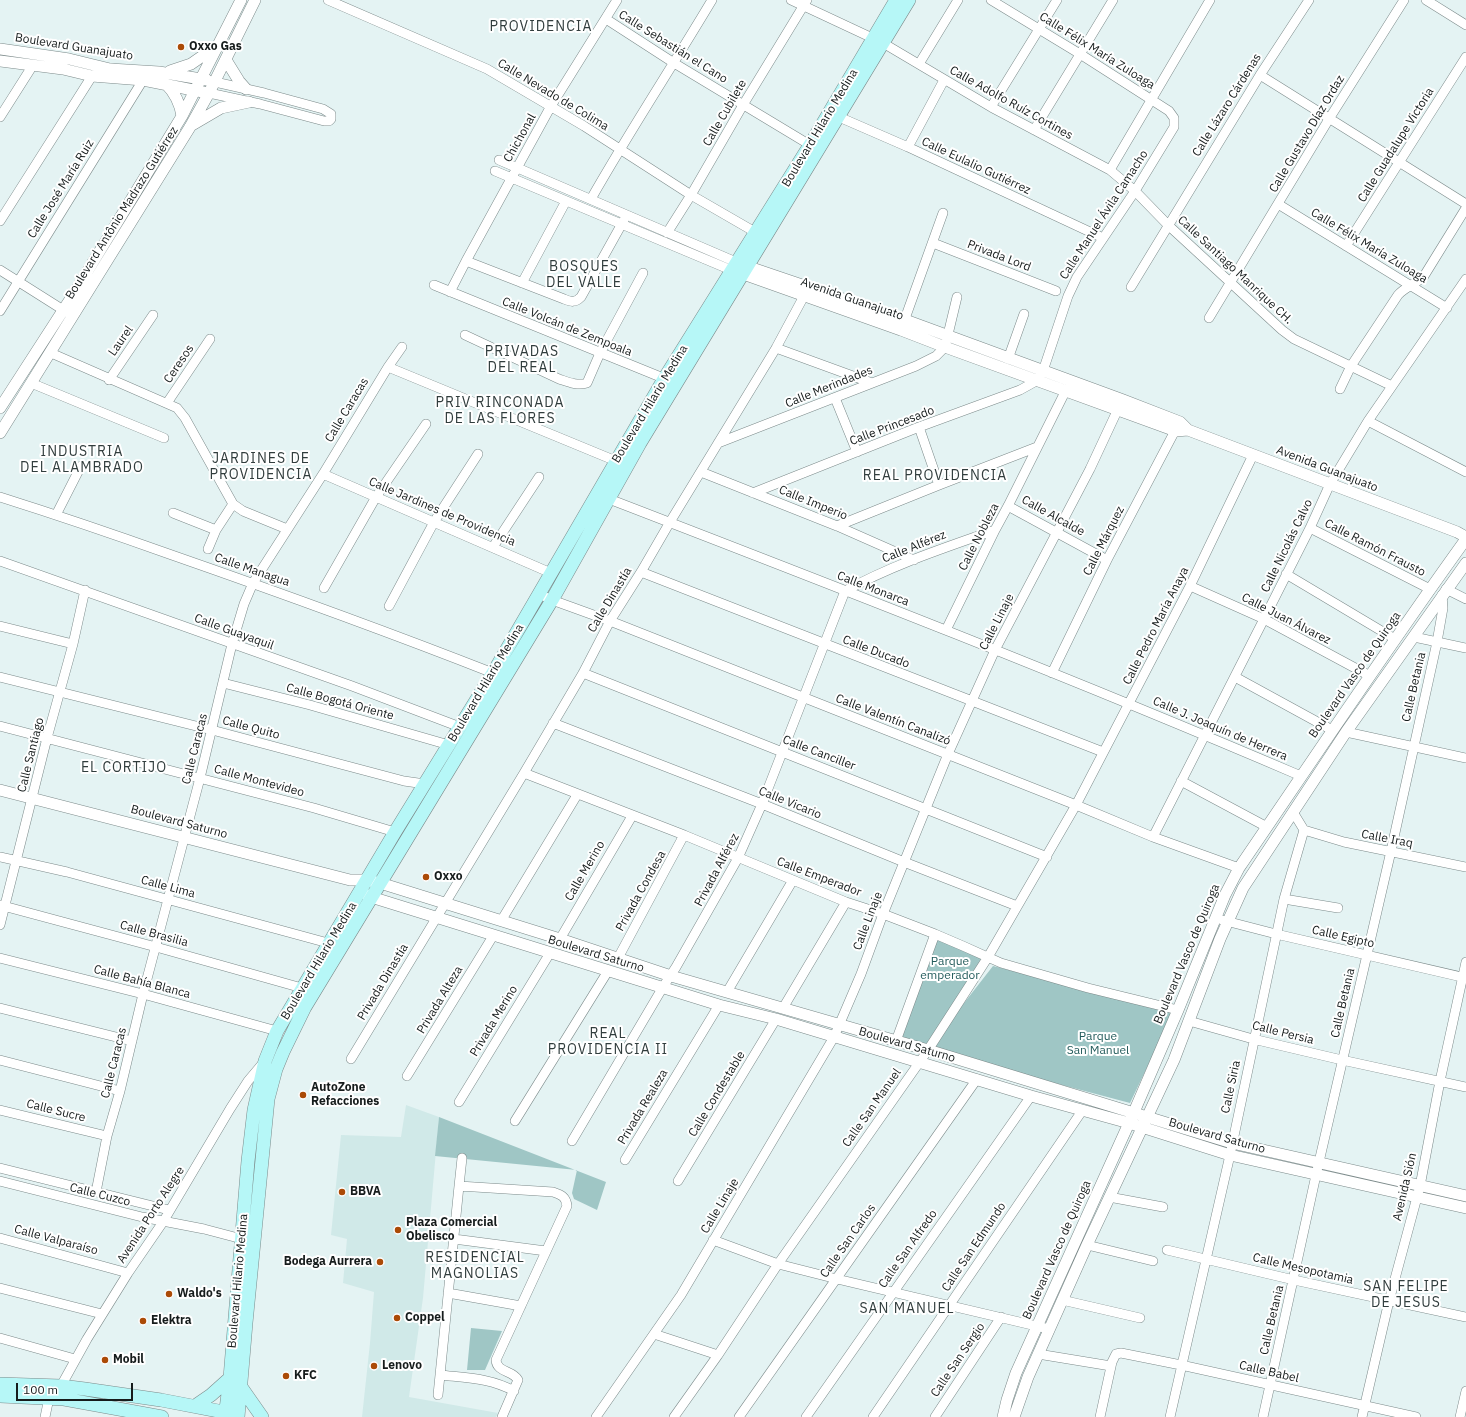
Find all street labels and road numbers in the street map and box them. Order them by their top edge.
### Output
street label: Calle Sebastián el Cano [616,8,730,86]
street label: Calle Félix María Zuloaga [1037,10,1157,92]
street label: Boulevard Guanajuato [14,31,134,63]
street label: Calle Lázaro Cárdenas [1189,51,1265,159]
street label: Calle Nevado de Colima [495,56,611,134]
street label: Calle Adolfo Ruíz Cortines [947,63,1075,143]
street label: Boulevard Hilario Medina [779,66,861,190]
street label: Calle Gustavo Díaz Ordaz [1266,73,1348,195]
street label: Calle Cubilete [700,77,750,149]
street label: Calle Guadalupe Victoria [1355,85,1437,205]
street label: Chichonal [501,111,539,165]
street label: Boulevard Antônio Madrazo Gutiérrez [63,124,181,302]
street label: Calle Eulalio Gutiérrez [919,134,1033,198]
street label: Calle José María Ruiz [25,137,97,241]
street label: Calle Manuel Ávila Camacho [1057,148,1151,282]
street label: Calle Félix María Zuloaga [1308,205,1430,287]
street label: Calle Santiago Manrique CH. [1174,213,1296,327]
street label: Privada Lord [965,237,1033,275]
street label: Avenida Guanajuato [799,275,905,323]
street label: Calle Volcán de Zempoala [500,294,634,360]
street label: Laurel [106,323,136,359]
street label: Ceresos [161,342,197,386]
street label: Boulevard Hilario Medina [609,342,691,466]
street label: Calle Merindades [783,363,875,411]
street label: Calle Caracas [322,375,372,445]
street label: Calle Princesado [848,403,936,449]
street label: Avenida Guanajuato [1274,443,1380,495]
street label: Calle Jardines de Providencia [367,475,517,549]
street label: Calle Imperio [777,483,849,523]
street label: Calle Alcalde [1019,493,1087,539]
street label: Calle Nicolás Calvo [1258,497,1316,595]
street label: Calle Nobleza [956,501,1002,573]
street label: Calle Márquez [1080,504,1128,578]
street label: Calle Ramón Frausto [1322,516,1428,580]
street label: Calle Alférez [880,528,948,566]
street label: Calle Managua [212,550,292,590]
street label: Calle Dinastía [585,565,635,635]
street label: Calle Pedro María Anaya [1120,565,1192,687]
street label: Calle Monarca [835,569,911,609]
street label: Calle Juan Álvarez [1239,590,1333,648]
street label: Calle Linaje [977,591,1017,653]
street label: Boulevard Vasco de Quiroga [1306,609,1404,741]
street label: Calle Guayaquil [192,611,276,653]
street label: Boulevard Hilario Medina [445,621,527,745]
street label: Calle Ducado [840,633,912,671]
street label: Calle Betania [1399,651,1429,723]
street label: Calle Bogotá Oriente [285,681,395,723]
street label: Calle Valentín Canalizó [833,691,953,749]
street label: Calle J. Joaquín de Herrera [1150,694,1290,764]
street label: Calle Caracas [179,712,211,786]
street label: Calle Quito [221,713,281,743]
street label: Calle Santiago [15,716,47,794]
street label: Calle Canciller [781,732,857,774]
street label: Calle Montevideo [212,762,306,800]
street label: Calle Vicario [756,784,824,822]
street label: Boulevard Saturno [129,802,229,842]
street label: Calle Iraq [1360,827,1414,851]
street label: Privada Alférez [692,831,742,909]
street label: Calle Merino [562,838,608,904]
street label: Privada Condesa [613,848,669,934]
street label: Calle Emperador [775,854,863,900]
street label: Calle Lima [139,873,197,901]
street label: Boulevard Vasco de Quiroga [1151,882,1223,1026]
street label: Calle Linaje [850,890,886,952]
street label: Boulevard Hilario Medina [278,899,360,1023]
street label: Calle Brasilia [118,918,190,950]
street label: Calle Egipto [1310,923,1376,951]
street label: Boulevard Saturno [546,933,646,975]
street label: Privada Dinastía [355,941,411,1023]
street label: Calle Bahía Blanca [92,962,192,1002]
street label: Privada Alteza [414,963,466,1037]
street label: Calle Betania [1328,967,1358,1039]
street label: Privada Merino [467,983,521,1059]
street label: Calle Persia [1251,1018,1315,1048]
street label: Boulevard Saturno [857,1024,957,1066]
street label: Calle Caracas [98,1026,130,1100]
street label: Calle Condestable [686,1049,748,1139]
street label: Calle Siria [1218,1059,1244,1115]
street label: Calle San Manuel [840,1066,904,1150]
street label: Privada Realeza [615,1067,671,1147]
street label: Calle Sucre [25,1097,87,1125]
street label: Boulevard Saturno [1167,1115,1267,1157]
street label: Avenida Sión [1390,1152,1420,1222]
street label: Avenida Porto Alegre [114,1164,188,1266]
street label: Calle Linaje [698,1176,742,1236]
street label: Boulevard Vasco de Quiroga [1020,1178,1094,1322]
street label: Calle Cuzco [68,1180,132,1210]
street label: Calle San Edmundo [939,1200,1009,1294]
street label: Calle San Carlos [817,1201,879,1281]
street label: Calle San Alfredo [876,1207,940,1291]
street label: Boulevard Hilario Medina [225,1213,251,1349]
street label: Calle Valparaíso [13,1222,99,1258]
street label: Calle Mesopotamia [1251,1250,1355,1288]
street label: Calle Betania [1257,1284,1287,1356]
street label: Calle San Sergio [928,1320,988,1400]
street label: Calle Babel [1238,1358,1300,1386]

